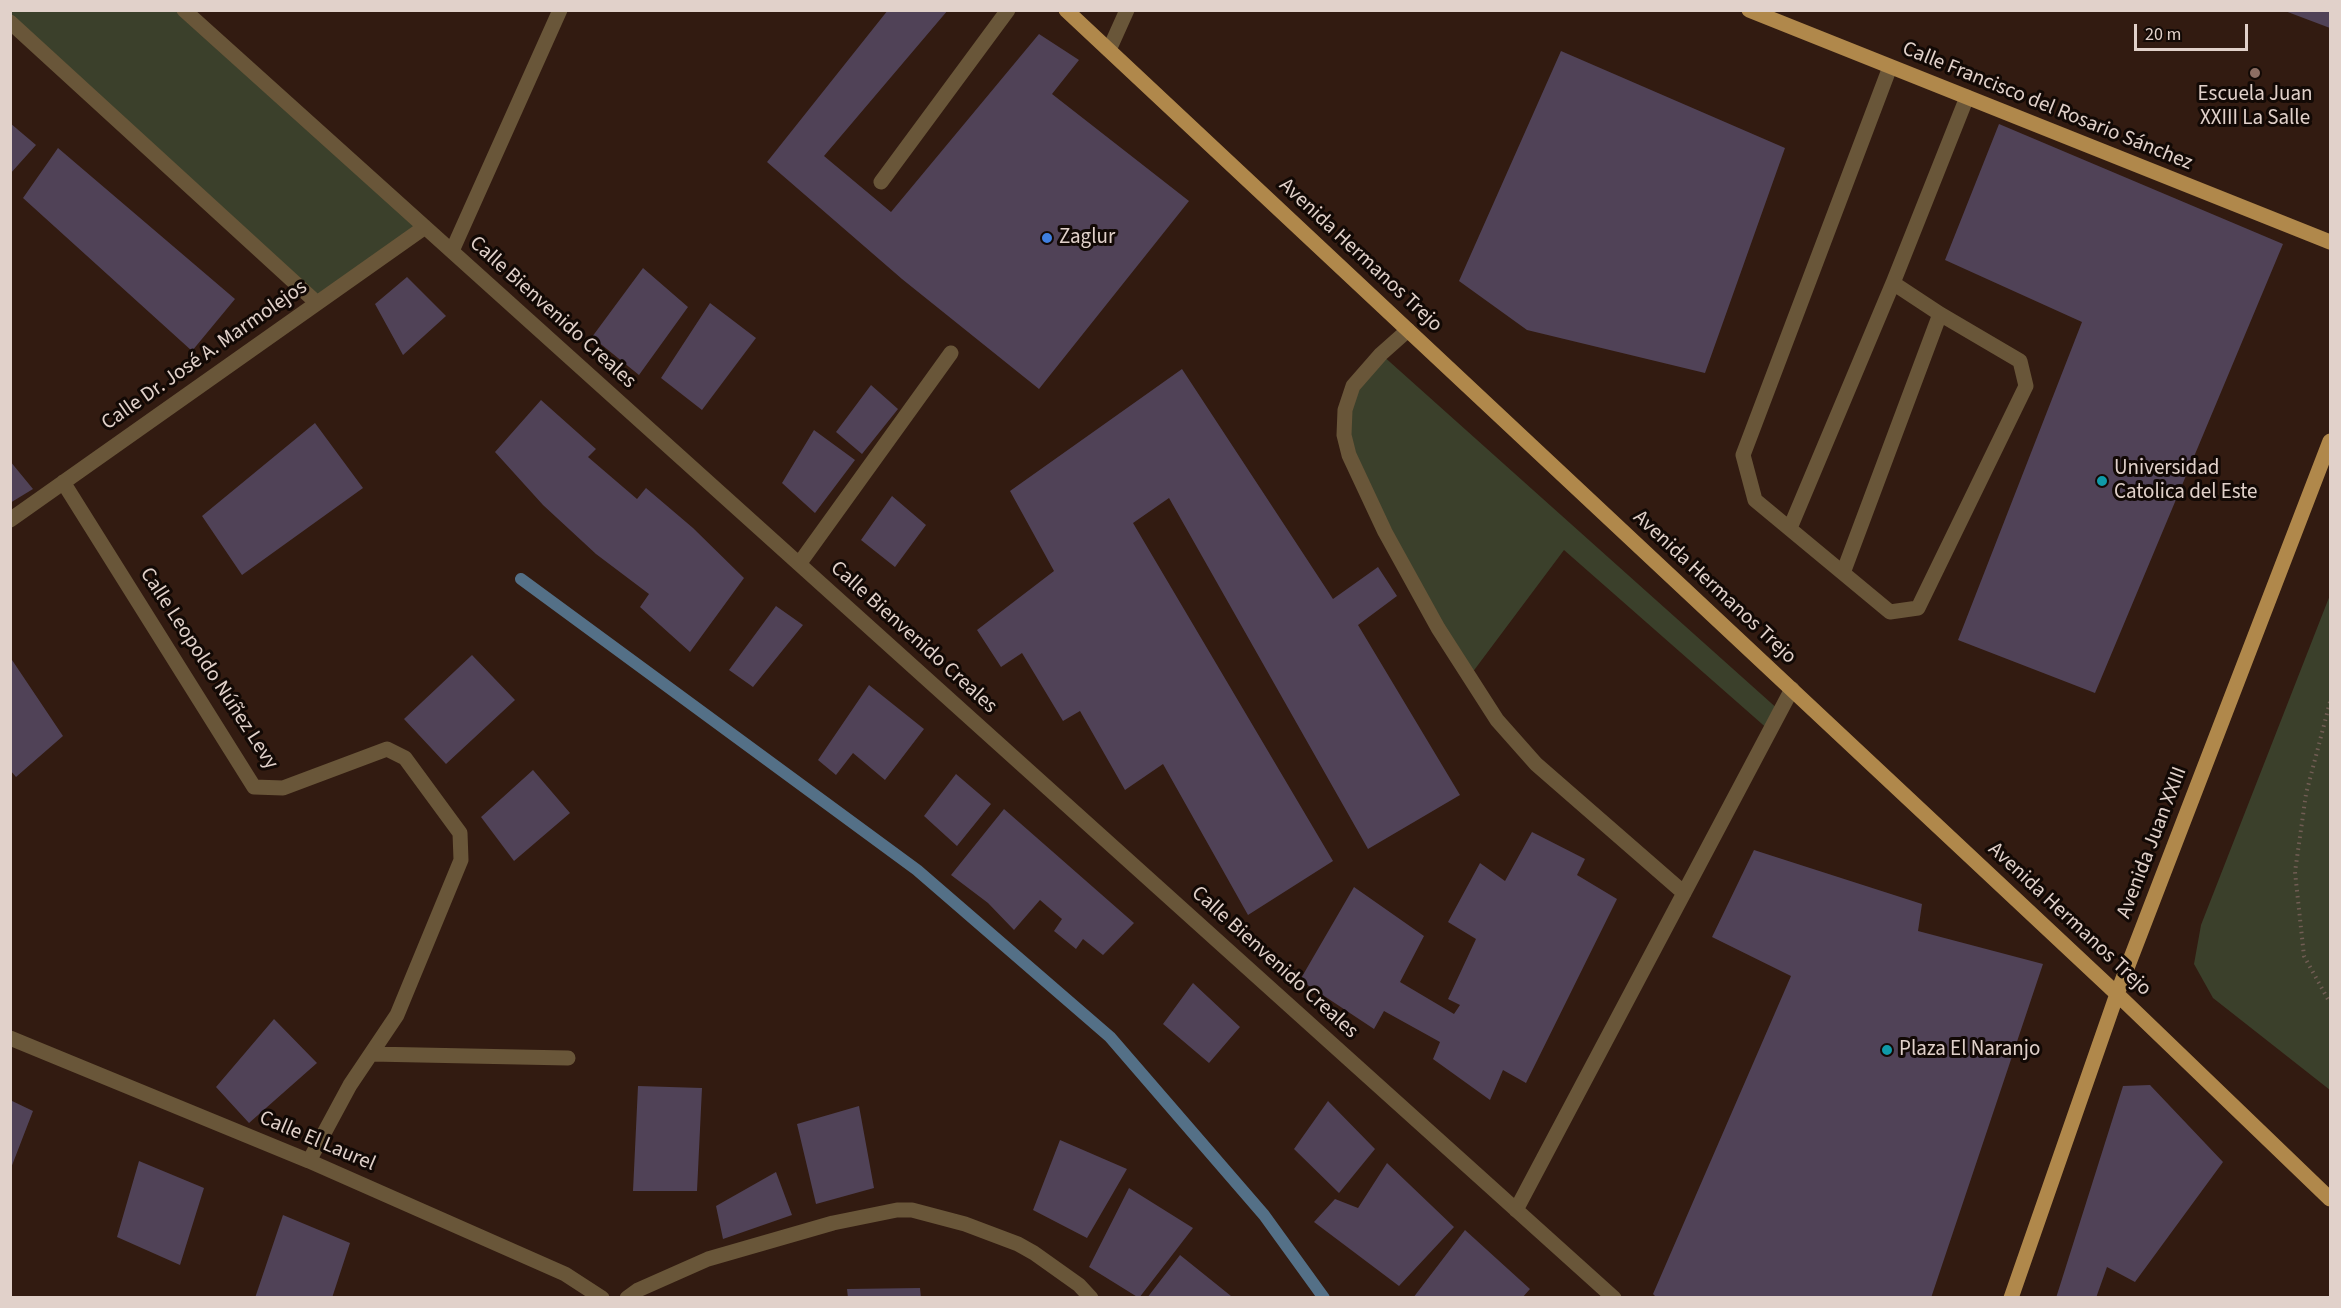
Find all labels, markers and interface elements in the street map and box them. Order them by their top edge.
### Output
scale bar [2137,12,2251,50]
text: 20 m [2145,22,2181,47]
street label: Calle Francisco del Rosario Sánchez [1898,37,2196,177]
marker: Escuela Juan XXIII La Salle [2248,66,2262,80]
place label: Escuela Juan XXIII La Salle [2198,82,2312,132]
street label: Avenida Hermanos Trejo [1273,174,1447,338]
place label: Zaglur [1059,225,1115,251]
street label: Calle Bienvenido Creales [463,231,641,395]
marker: Zaglur [1040,231,1054,245]
street label: Calle Dr. José A. Marmolejos [97,275,313,437]
place label: Universidad Catolica del Este [2114,456,2257,506]
marker: Universidad Catolica del Este [2095,474,2109,488]
street label: Avenida Hermanos Trejo [1627,506,1801,670]
street label: Calle Bienvenido Creales [824,556,1002,720]
street label: Calle Leopoldo Núñez Levy [133,563,283,775]
street label: Avenida Juan XXIII [2113,764,2193,922]
street label: Avenida Hermanos Trejo [1982,838,2156,1002]
street label: Calle Bienvenido Creales [1185,881,1363,1045]
place label: Plaza El Naranjo [1899,1037,2040,1063]
marker: Plaza El Naranjo [1880,1043,1894,1057]
street label: Calle El Laurel [255,1106,379,1178]

